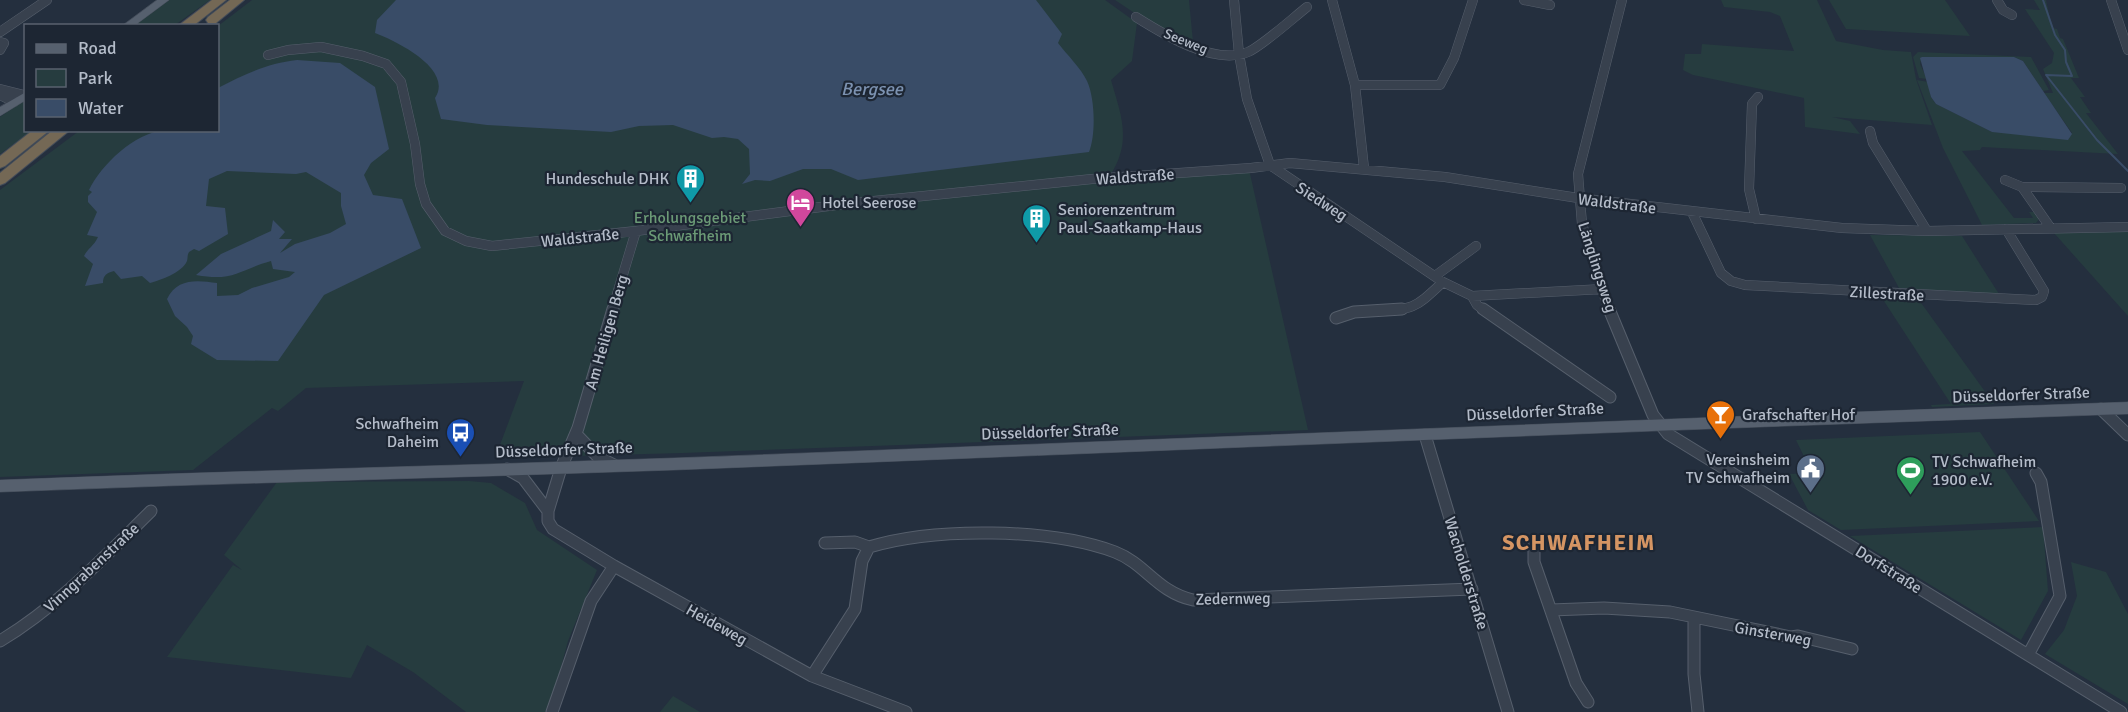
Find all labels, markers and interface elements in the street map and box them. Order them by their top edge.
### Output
legend [24,24,219,132]
street label: Seeweg [1161,25,1210,58]
text: Road [78,37,117,59]
text: Park [78,67,113,89]
water label: Bergsee [841,78,904,100]
text: Water [78,97,124,119]
building icon: Hundeschule DHK [674,162,706,204]
street label: Waldstraße [1095,164,1175,190]
place label: Hundeschule DHK [545,169,669,189]
street label: Siedweg [1292,178,1351,226]
hotel icon: Hotel Seerose [785,186,817,228]
street label: Waldstraße [1577,189,1657,219]
place label: Hotel Seerose [822,193,916,213]
place label: Seniorenzentrum Paul-Saatkamp-Haus [1058,200,1202,238]
building icon: Seniorenzentrum Paul-Saatkamp-Haus [1021,202,1053,244]
park label: Erholungsgebiet Schwafheim [634,208,747,246]
street label: Länglingsweg [1573,219,1621,315]
street label: Waldstraße [540,224,620,252]
street label: Am Heiligen Berg [581,272,633,392]
street label: Zillestraße [1849,282,1925,306]
street label: Düsseldorfer Straße [1952,383,2090,407]
street label: Düsseldorfer Straße [1466,398,1604,426]
bar icon: Grafschafter Hof [1705,398,1737,440]
place label: Grafschafter Hof [1742,405,1856,425]
place label: Schwafheim Daheim [355,414,439,452]
bus stop icon: Schwafheim Daheim [444,416,476,458]
street label: Düsseldorfer Straße [981,420,1119,444]
street label: Düsseldorfer Straße [495,438,633,462]
place label: Vereinsheim TV Schwafheim [1686,450,1790,488]
public building icon: Vereinsheim TV Schwafheim [1795,452,1827,494]
place label: TV Schwafheim 1900 e.V. [1932,452,2036,490]
sports icon: TV Schwafheim 1900 e.V. [1895,454,1927,496]
street label: Wacholderstraße [1439,514,1493,632]
street label: Vinngrabenstraße [40,518,143,617]
district label: SCHWAFHEIM [1502,529,1656,556]
street label: Dorfstraße [1851,542,1926,598]
street label: Zedernweg [1195,588,1271,610]
street label: Heideweg [682,600,751,650]
street label: Ginsterweg [1733,617,1813,651]

